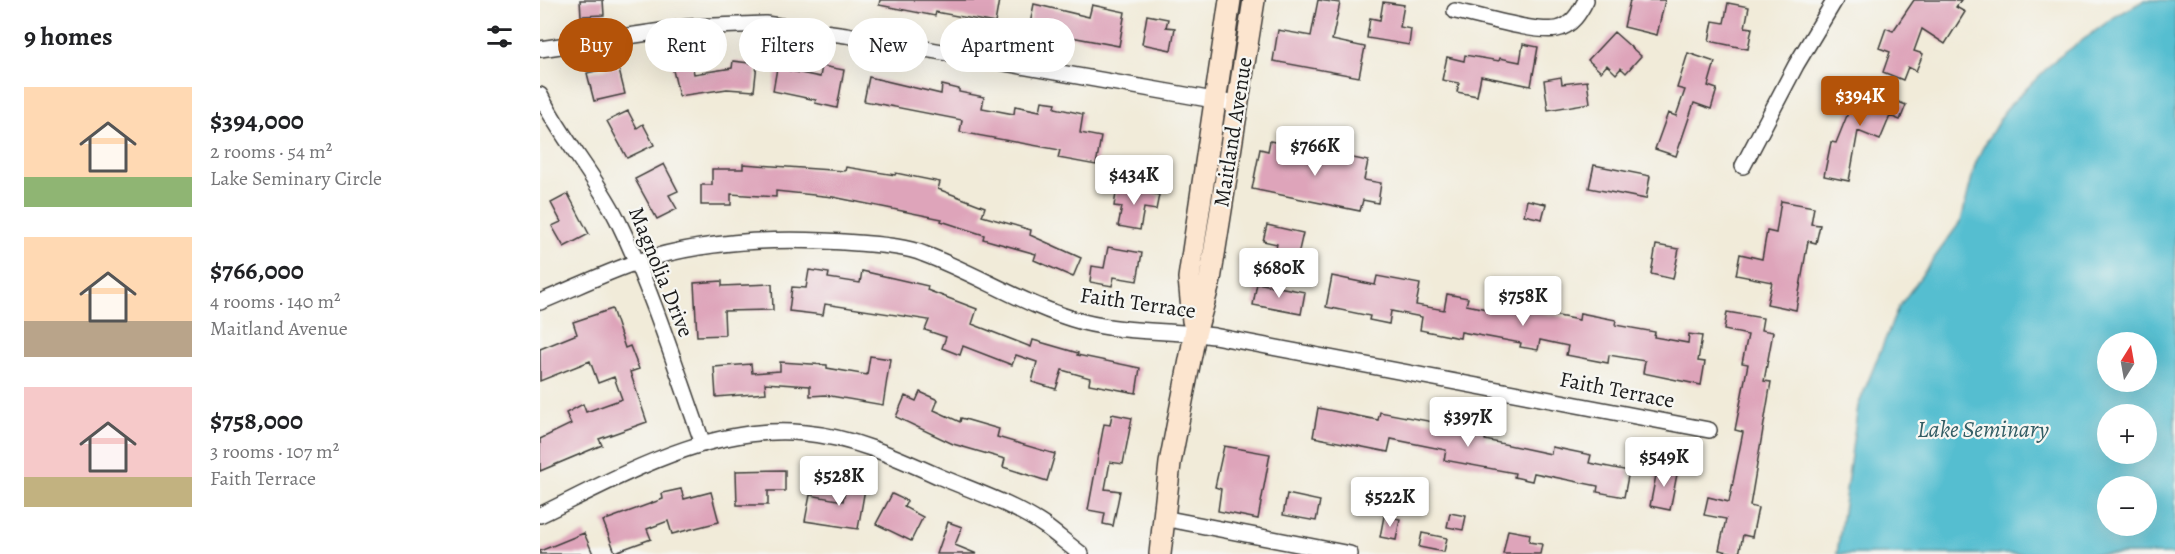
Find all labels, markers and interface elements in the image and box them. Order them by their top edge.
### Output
chip: Buy [558,18,633,72]
chip: Rent [645,18,727,72]
chip: Filters [739,18,836,72]
chip: New [848,18,928,72]
chip: Apartment [940,18,1075,72]
text: 9 homes [24,19,113,54]
icon: filters [483,20,516,53]
street label: Maitland Avenue [1206,55,1260,209]
pin: $394K [1818,76,1902,127]
text: $394K [1835,82,1885,109]
text: $394,000 [210,103,304,138]
icon: home [72,111,144,183]
pin: $766K [1273,126,1357,177]
text: $766K [1290,132,1340,159]
text: 2 rooms · 54 m² [210,138,332,165]
pin: $434K [1092,155,1176,206]
text: $434K [1109,161,1159,188]
text: Lake Seminary Circle [210,165,382,192]
street label: Magnolia Drive [621,202,701,342]
pin: $680K [1237,248,1321,299]
text: $766,000 [210,253,304,288]
text: $680K [1253,254,1305,281]
icon: home [72,261,144,333]
pin: $758K [1481,276,1565,327]
street label: Faith Terrace [1078,280,1198,326]
text: $758K [1498,282,1548,309]
text: 4 rooms · 140 m² [210,288,341,315]
text: Maitland Avenue [210,315,348,342]
north arrow [2097,332,2157,392]
map controls [2097,332,2157,536]
street label: Faith Terrace [1557,364,1677,416]
pin: $397K [1426,397,1510,448]
text: $758,000 [210,403,303,438]
text: $397K [1444,403,1492,430]
button: + [2097,404,2157,464]
icon: home [72,411,144,483]
water label: Lake Seminary [1917,413,2050,445]
pin: $549K [1622,437,1706,488]
text: 3 rooms · 107 m² [210,438,339,465]
text: $549K [1639,443,1689,470]
pin: $528K [797,456,881,507]
text: $528K [814,462,864,489]
text: Faith Terrace [210,465,316,492]
button: − [2097,476,2157,536]
pin: $522K [1348,477,1432,528]
text: $522K [1365,483,1415,510]

